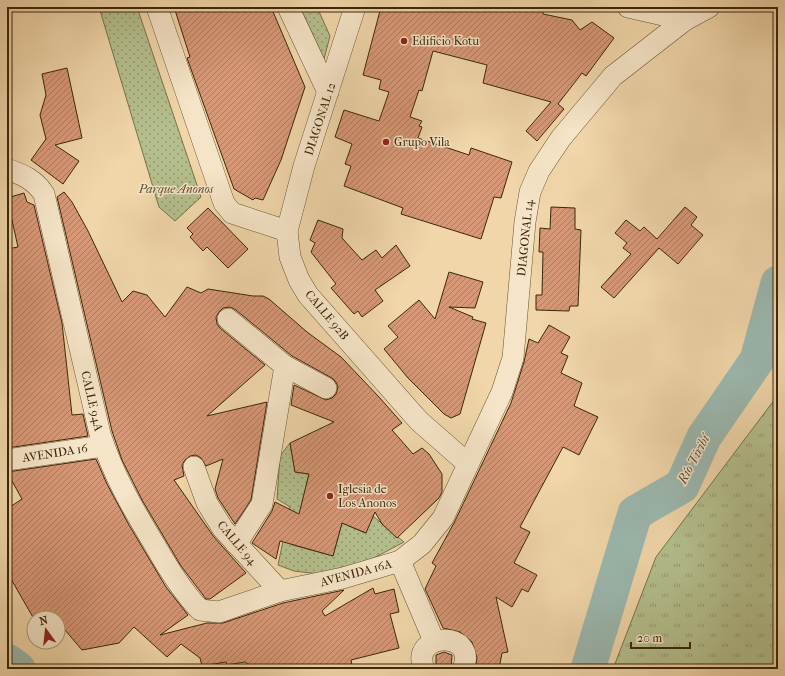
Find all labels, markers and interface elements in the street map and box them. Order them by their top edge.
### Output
place label: Edificio Kotu [412,34,479,48]
marker: Edificio Kotu [399,36,409,46]
street label: DIAGONAL 12 [302,81,338,157]
place label: Grupo Vila [394,135,450,149]
marker: Grupo Vila [381,137,391,147]
park label: Parque Anonos [138,182,214,196]
street label: DIAGONAL 14 [514,198,536,277]
street label: CALLE 92B [302,287,352,343]
street label: CALLE 94A [78,370,106,433]
water label: Río Tiribí [674,430,714,487]
street label: AVENIDA 16 [20,441,89,465]
place label: Iglesia de Los Anonos [338,482,397,510]
marker: Iglesia de Los Anonos [325,491,335,501]
street label: CALLE 94 [214,518,260,569]
street label: AVENIDA 16A [318,557,394,590]
north arrow [26,610,66,650]
text: N [38,613,50,628]
scale bar [631,624,690,650]
text: 20 m [637,631,662,645]

